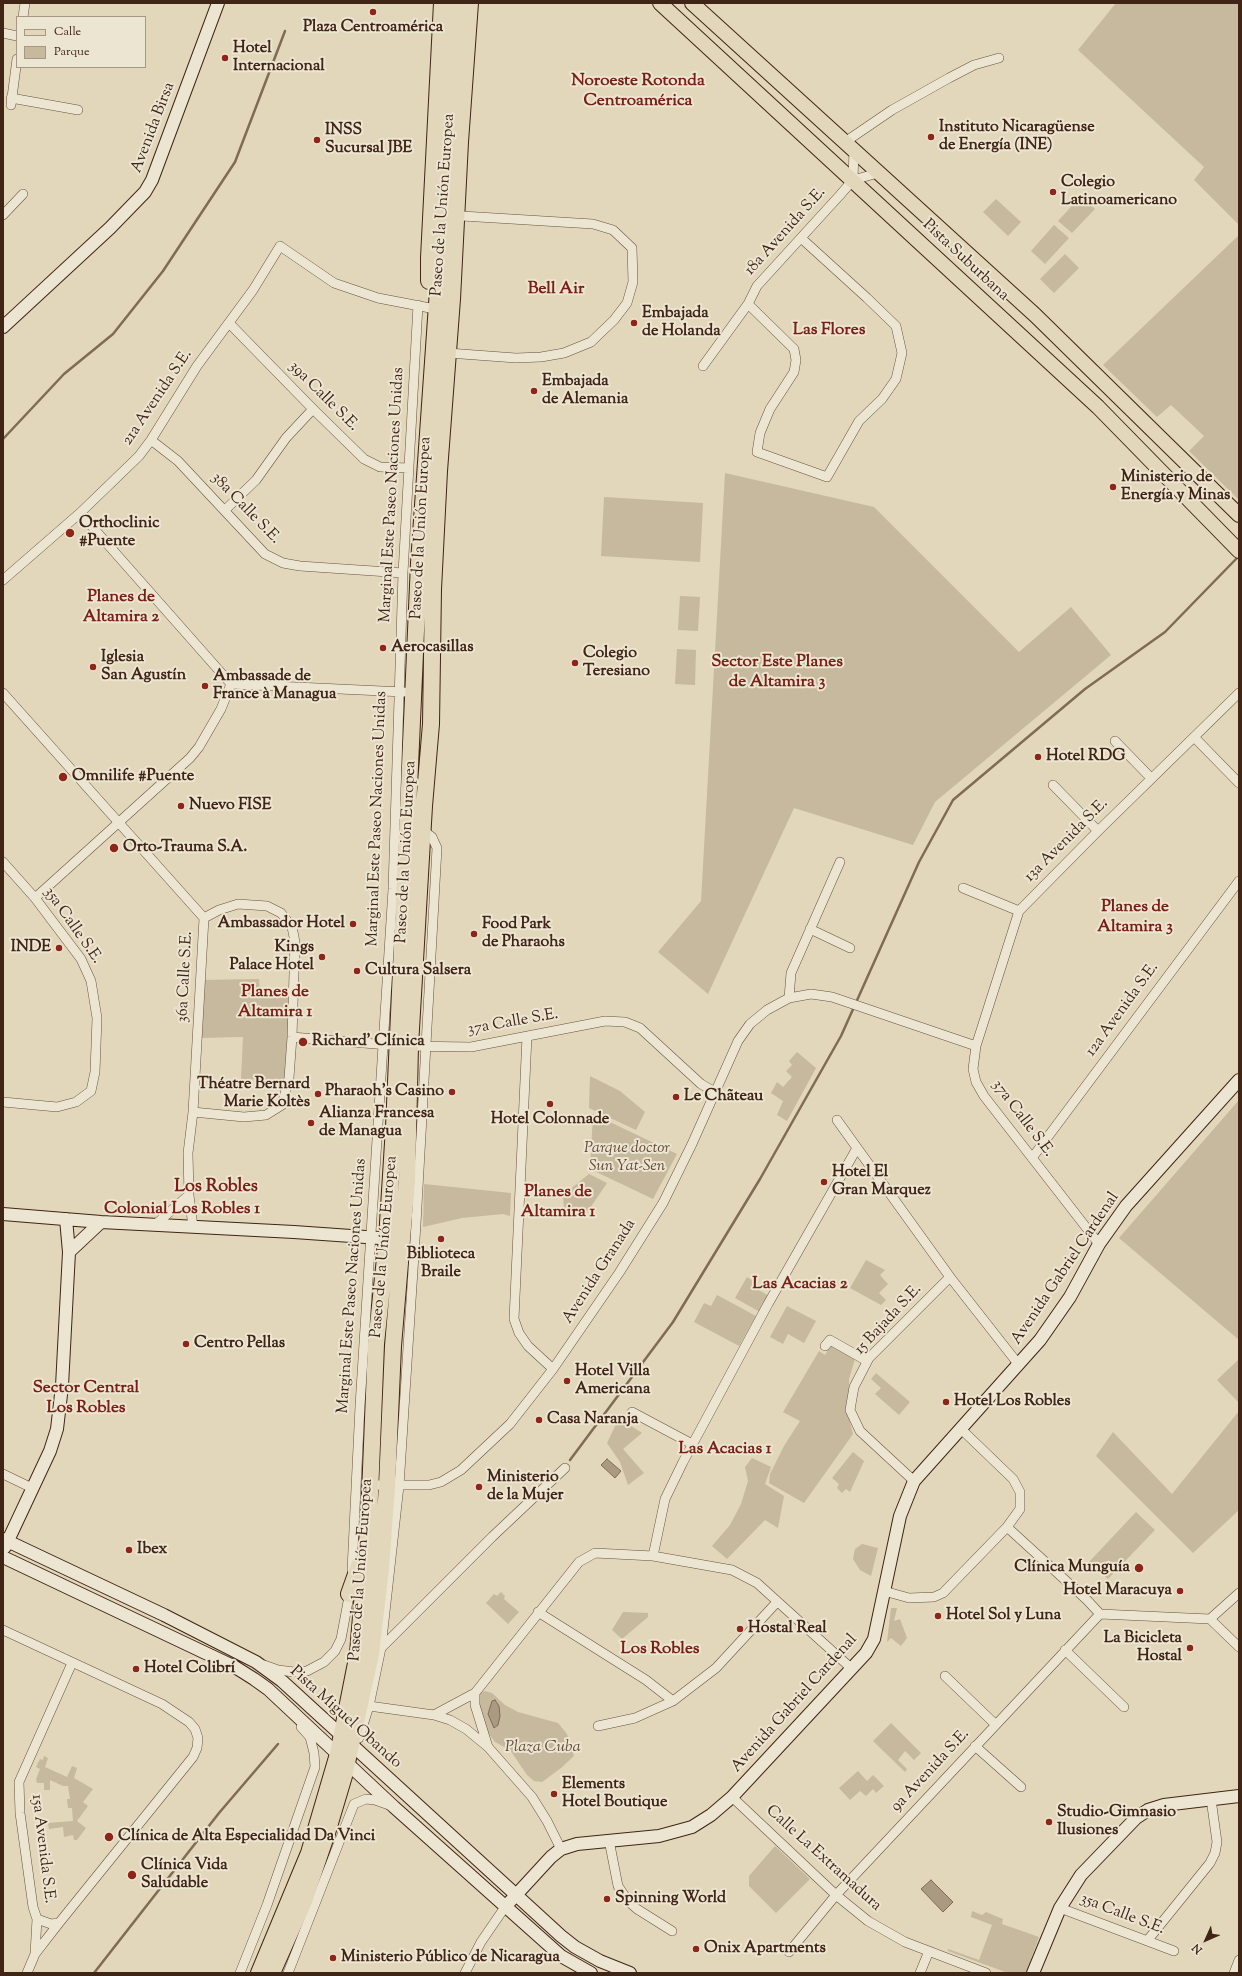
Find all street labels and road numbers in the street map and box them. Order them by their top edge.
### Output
street label: Avenida Birsa [128,80,180,176]
street label: Paseo de la Unión Europea [428,113,460,297]
street label: 18a Avenida S.E. [741,184,831,280]
street label: Pista Suburbana [918,216,1012,306]
street label: 21a Avenida S.E. [119,346,197,450]
street label: 39a Calle S.E. [284,358,362,436]
street label: Marginal Este Paseo Naciones Unidas [377,367,409,623]
street label: Paseo de la Unión Europea [408,436,436,620]
street label: 38a Calle S.E. [206,469,284,549]
street label: Marginal Este Paseo Naciones Unidas [364,691,392,947]
street label: Paseo de la Unión Europea [393,760,421,944]
street label: 13a Avenida S.E. [1021,795,1113,887]
street label: 35a Calle S.E. [39,884,105,968]
street label: 36a Calle S.E. [174,931,198,1023]
street label: 12a Avenida S.E. [1082,959,1164,1061]
street label: 37a Calle S.E. [466,1006,560,1040]
street label: 37a Calle S.E. [987,1077,1057,1161]
street label: Paseo de la Unión Europea [367,1155,403,1339]
street label: Marginal Este Paseo Naciones Unidas [335,1158,371,1414]
street label: Avenida Gabriel Cardenal [1008,1189,1124,1349]
street label: Avenida Granada [559,1216,641,1328]
street label: 15 Bajada S.E. [851,1281,927,1359]
street label: Paseo de la Unión Europea [346,1478,378,1662]
street label: Avenida Gabriel Cardenal [728,1631,862,1777]
street label: Pista Miguel Obando [285,1663,405,1773]
street label: 9a Avenida S.E. [888,1725,974,1817]
street label: 15a Avenida S.E. [26,1793,58,1905]
street label: Calle La Extramadura [761,1802,885,1916]
street label: 35a Calle S.E. [1077,1890,1167,1940]

